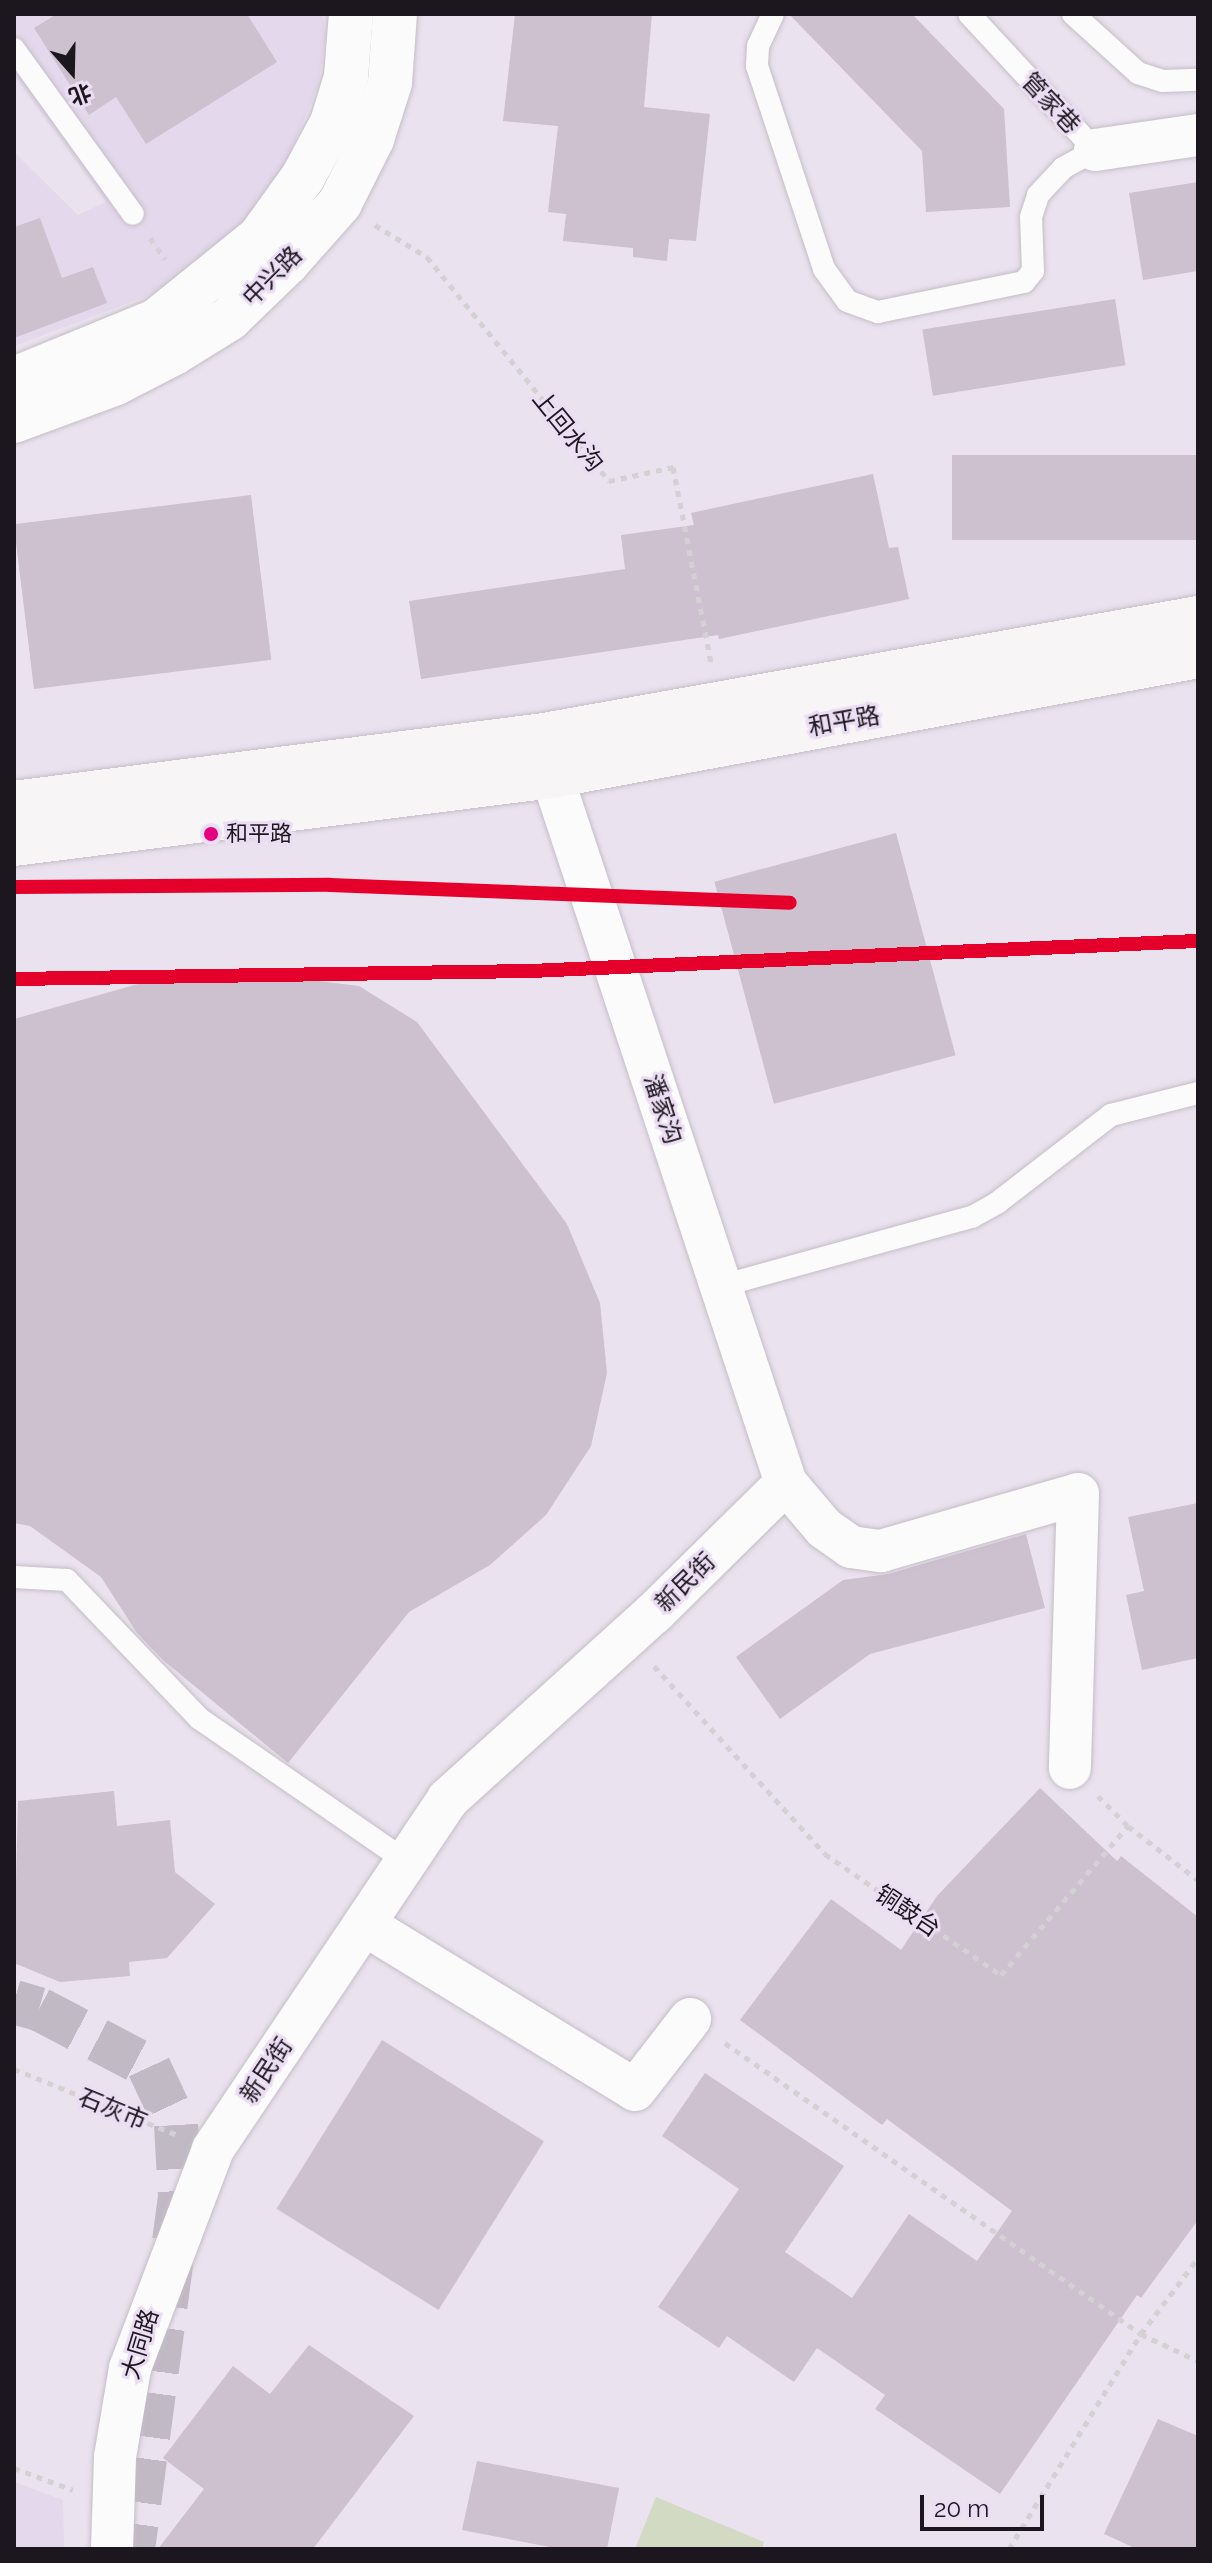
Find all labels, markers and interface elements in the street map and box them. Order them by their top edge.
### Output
north arrow [32,32,112,112]
street label: 管家巷 [1016,67,1086,139]
text: 北 [65,79,95,111]
street label: 中兴路 [236,240,308,312]
street label: 上回水沟 [527,385,609,477]
street label: 和平路 [806,701,882,741]
place label: 和平路 [226,821,292,847]
marker: 和平路 [203,826,219,842]
street label: 潘家沟 [638,1070,688,1148]
street label: 新民街 [649,1547,721,1617]
street label: 铜鼓台 [870,1879,946,1943]
street label: 新民街 [234,2032,298,2108]
street label: 石灰市 [74,2082,152,2136]
street label: 大同路 [116,2305,164,2383]
scale bar [924,2479,1048,2529]
text: 20 m [934,2494,989,2523]

